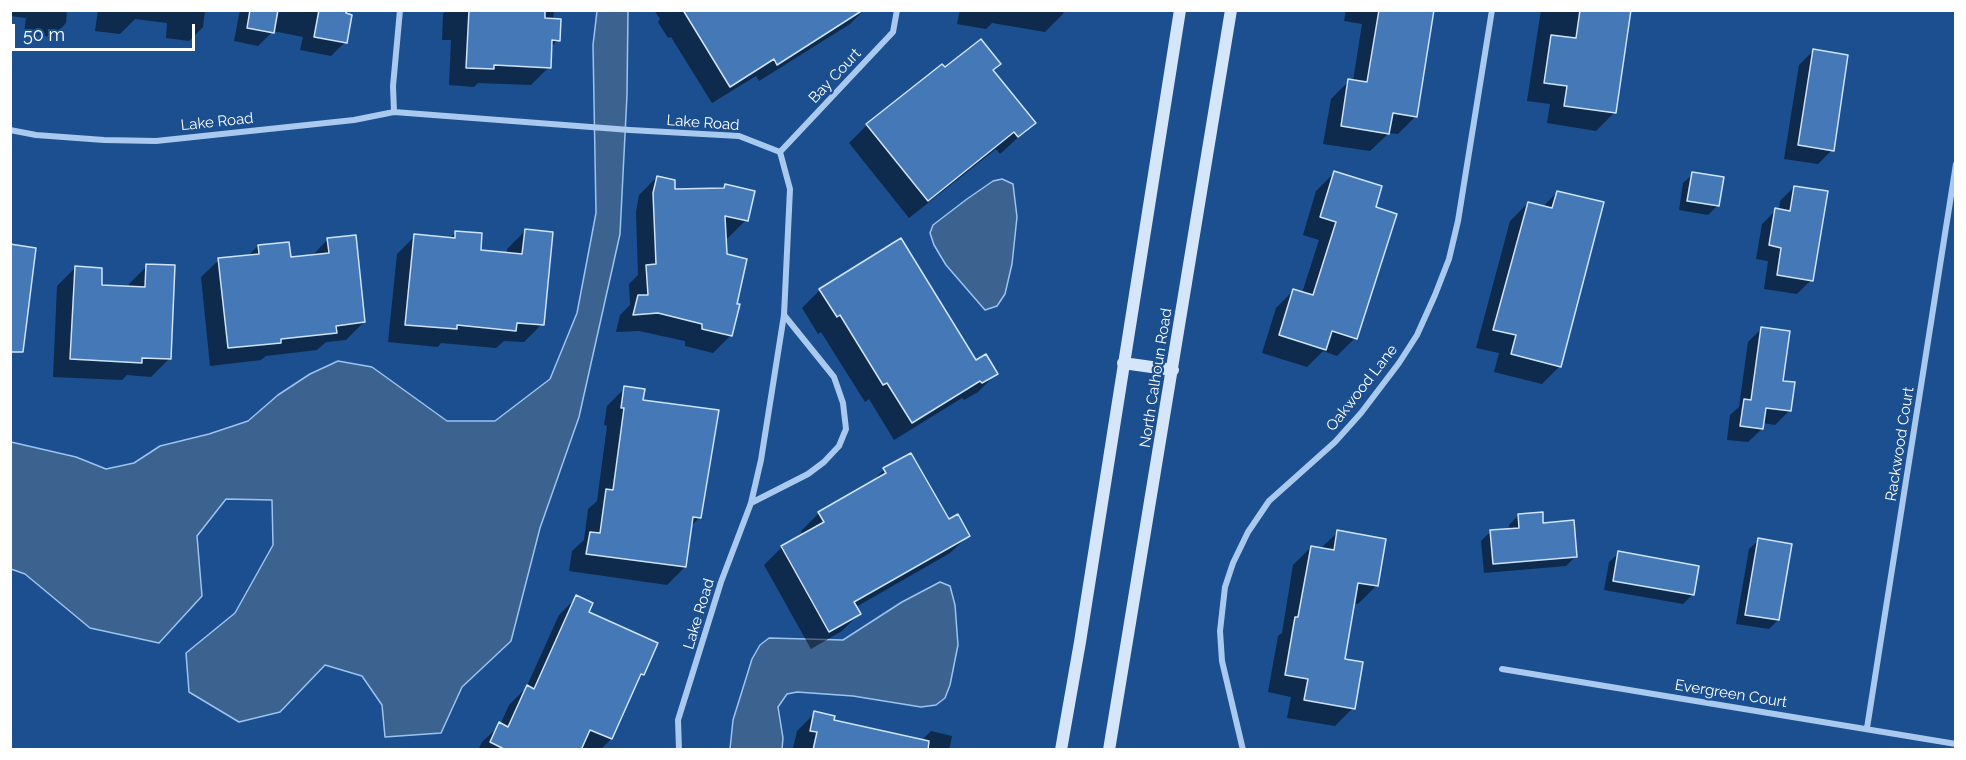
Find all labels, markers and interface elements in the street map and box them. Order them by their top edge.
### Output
scale bar [15,12,198,50]
text: 50 m [23,24,65,45]
street label: Bay Court [805,45,865,107]
street label: Lake Road [180,109,254,135]
street label: Lake Road [666,111,740,135]
street label: North Calhoun Road [1136,307,1176,449]
street label: Oakwood Lane [1323,341,1401,435]
street label: Rackwood Court [1882,386,1918,502]
street label: Lake Road [680,576,718,652]
street label: Evergreen Court [1674,676,1788,712]

